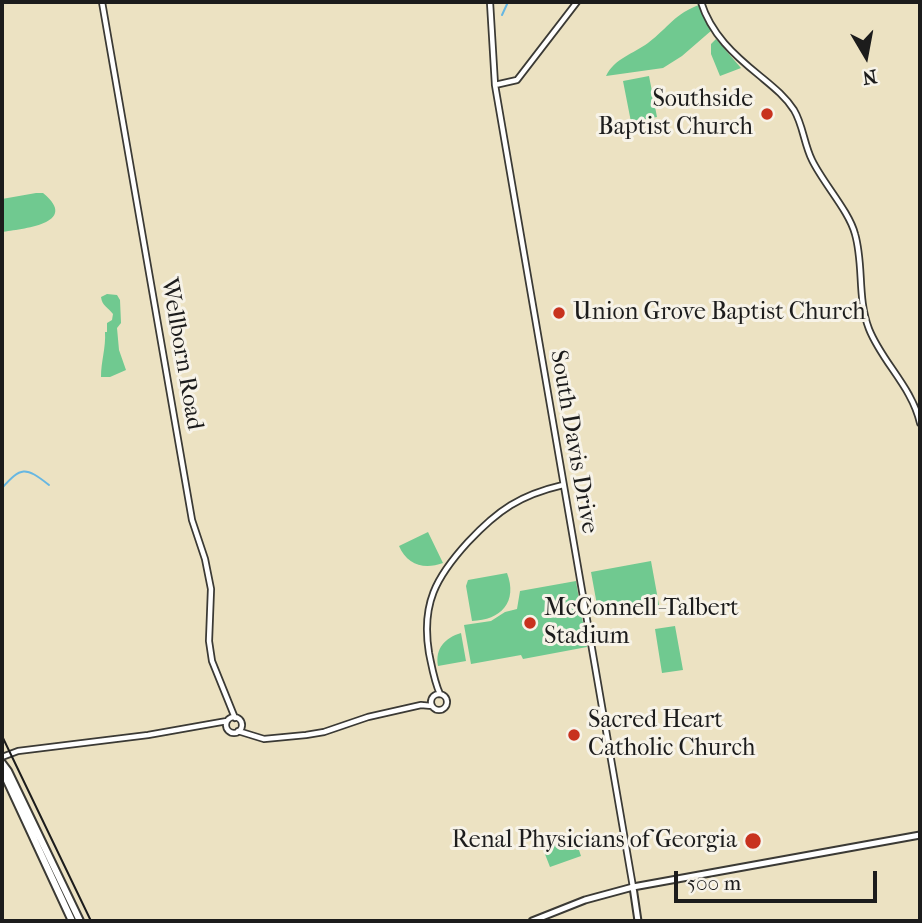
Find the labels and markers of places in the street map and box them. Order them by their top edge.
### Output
place label: Southside Baptist Church [598,86,753,142]
marker: Southside Baptist Church [759,106,775,122]
place label: Union Grove Baptist Church [573,299,866,327]
marker: Union Grove Baptist Church [551,305,567,321]
place label: McConnell-Talbert Stadium [544,595,739,651]
marker: McConnell-Talbert Stadium [522,615,538,631]
place label: Sacred Heart Catholic Church [588,707,755,763]
marker: Sacred Heart Catholic Church [566,727,582,743]
place label: Renal Physicians of Georgia [452,827,737,855]
marker: Renal Physicians of Georgia [743,831,763,851]

